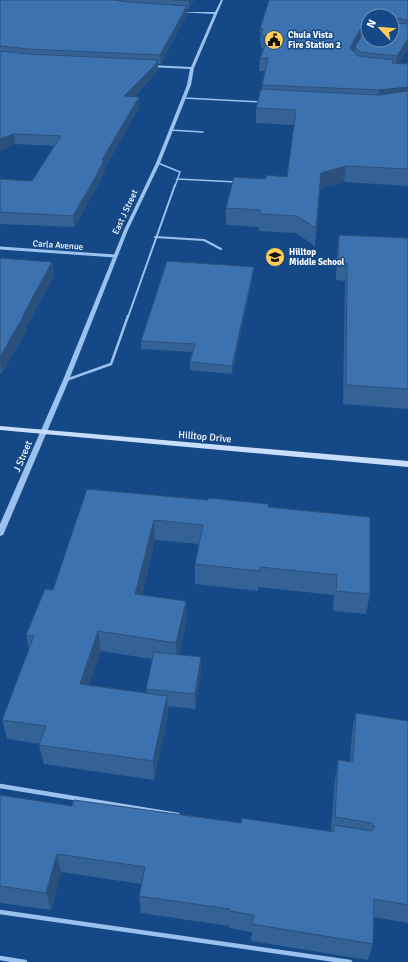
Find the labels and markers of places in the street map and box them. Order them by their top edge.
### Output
public building icon: Chula Vista Fire Station 2 [263,29,285,51]
place label: Chula Vista Fire Station 2 [288,30,341,51]
school or university icon: Hilltop Middle School [264,246,286,268]
place label: Hilltop Middle School [289,247,345,268]

